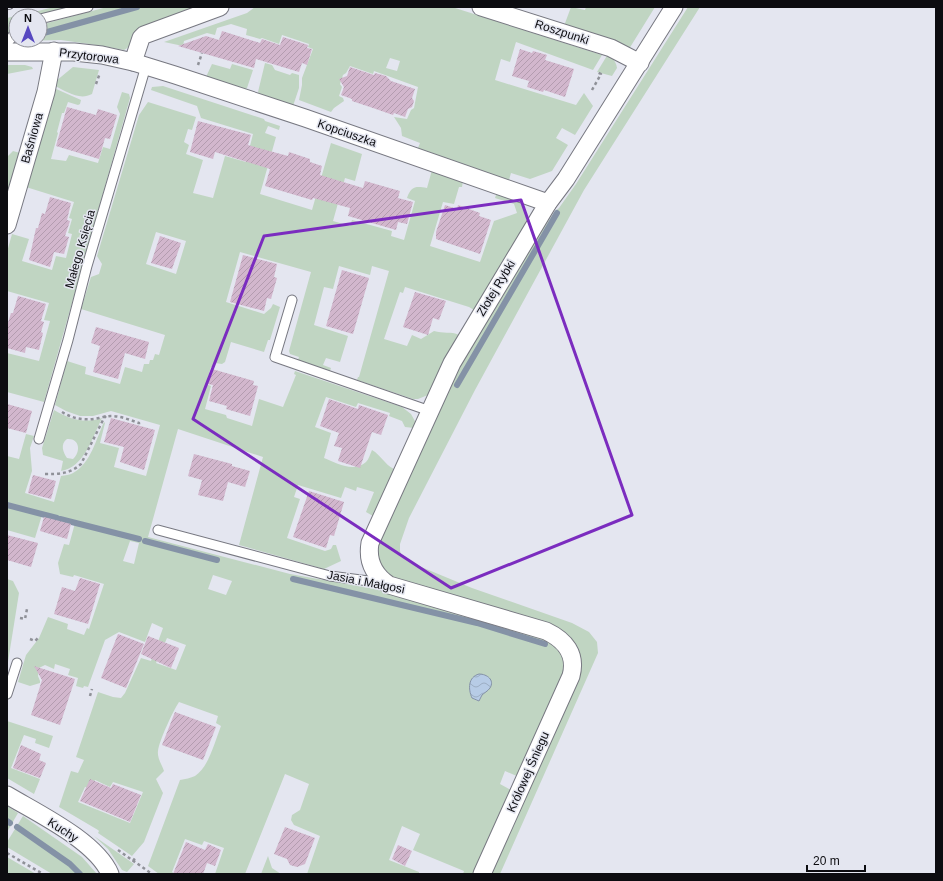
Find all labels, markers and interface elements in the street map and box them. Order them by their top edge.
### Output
north arrow [8,8,48,48]
text: N [24,12,32,24]
street label: Roszpunki [533,17,591,47]
street label: Przytorowa [58,45,120,67]
street label: Baśniowa [18,111,46,165]
street label: Kopciuszka [316,116,379,150]
street label: Małego Księcia [62,208,98,290]
street label: Złotej Rybki [474,258,518,318]
street label: Jasia i Małgosi [326,568,406,596]
street label: Królowej Śniegu [503,729,552,814]
street label: Kuchy [45,815,81,845]
scale bar [807,847,865,873]
text: 20 m [813,854,840,868]

